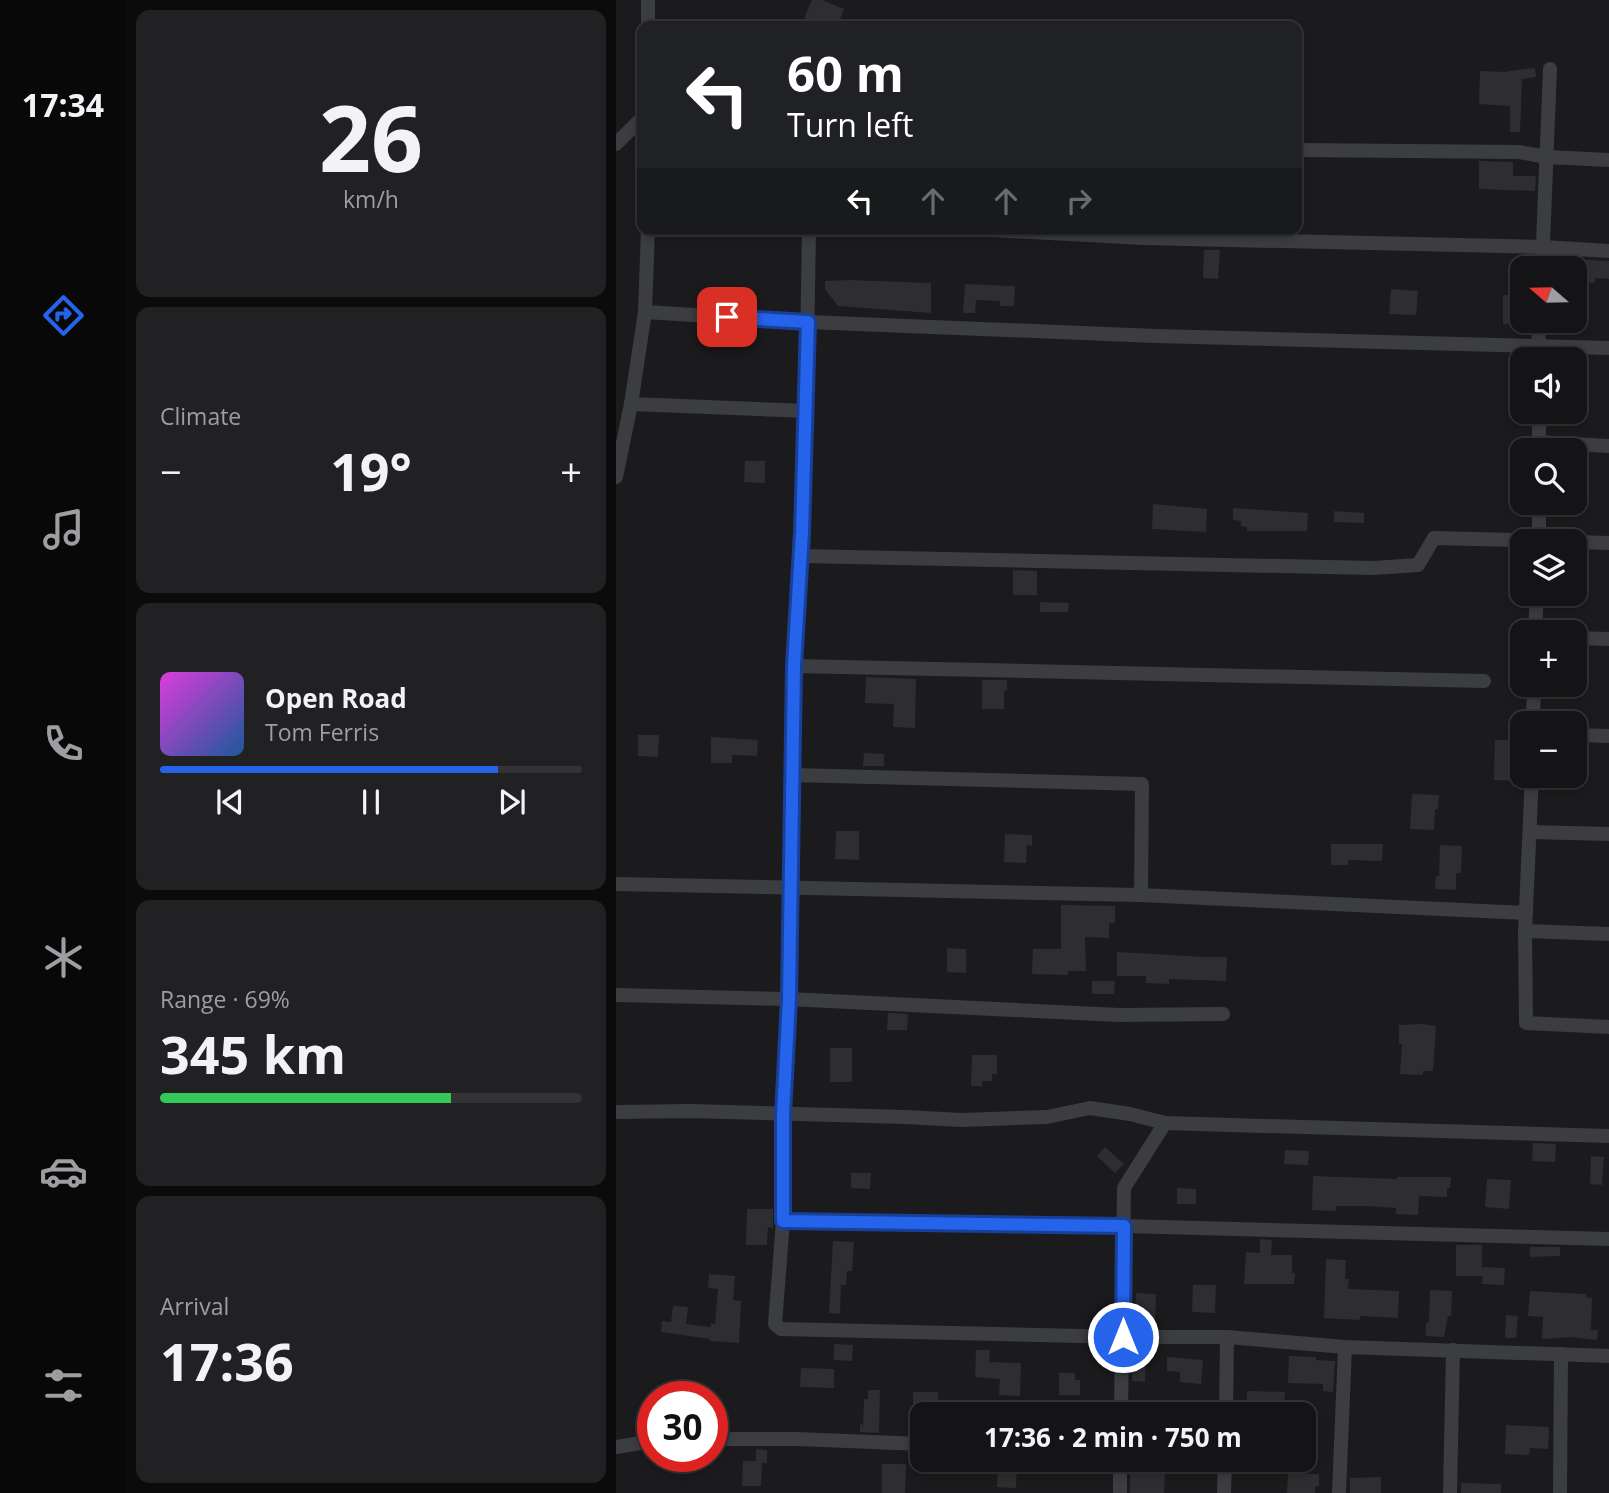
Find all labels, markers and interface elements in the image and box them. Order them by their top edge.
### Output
text: 60 m [787,40,904,106]
icon: left [672,49,763,140]
text: 26 [319,75,423,199]
text: 17:34 [22,83,104,126]
text: Turn left [787,103,913,146]
icon: left [841,182,879,220]
icon: ahead [914,182,952,220]
icon: ahead [987,182,1025,220]
icon: right [1060,182,1098,220]
text: km/h [343,183,399,215]
north arrow [1510,256,1587,332]
map controls [1510,256,1587,788]
pin [697,287,757,347]
icon: directions [39,291,88,340]
icon: arrive [708,298,746,336]
button: sound [1510,347,1587,424]
text: Climate [160,400,241,432]
text: 19° [330,435,412,506]
button: search [1510,438,1587,515]
text: − [160,445,182,497]
text: + [560,445,582,497]
icon: music [39,505,88,554]
button: layers [1510,529,1587,606]
button: + [1510,620,1587,697]
text: Open Road [265,680,407,716]
button: − [1510,711,1587,788]
text: Tom Ferris [265,716,379,748]
icon: phone [39,719,88,768]
icon: previous [211,783,249,821]
icon: pause [352,783,390,821]
icon: next [493,783,531,821]
icon: climate [39,933,88,982]
text: Range · 69% [160,983,290,1015]
text: 345 km [160,1018,346,1089]
icon: car [39,1147,88,1196]
text: Arrival [160,1290,229,1322]
position arrow [1086,1300,1160,1374]
text: 17:36 [160,1325,294,1396]
icon: filters [39,1361,88,1410]
speed limit sign: 30 [637,1381,728,1472]
text: 17:36 · 2 min · 750 m [984,1419,1242,1455]

